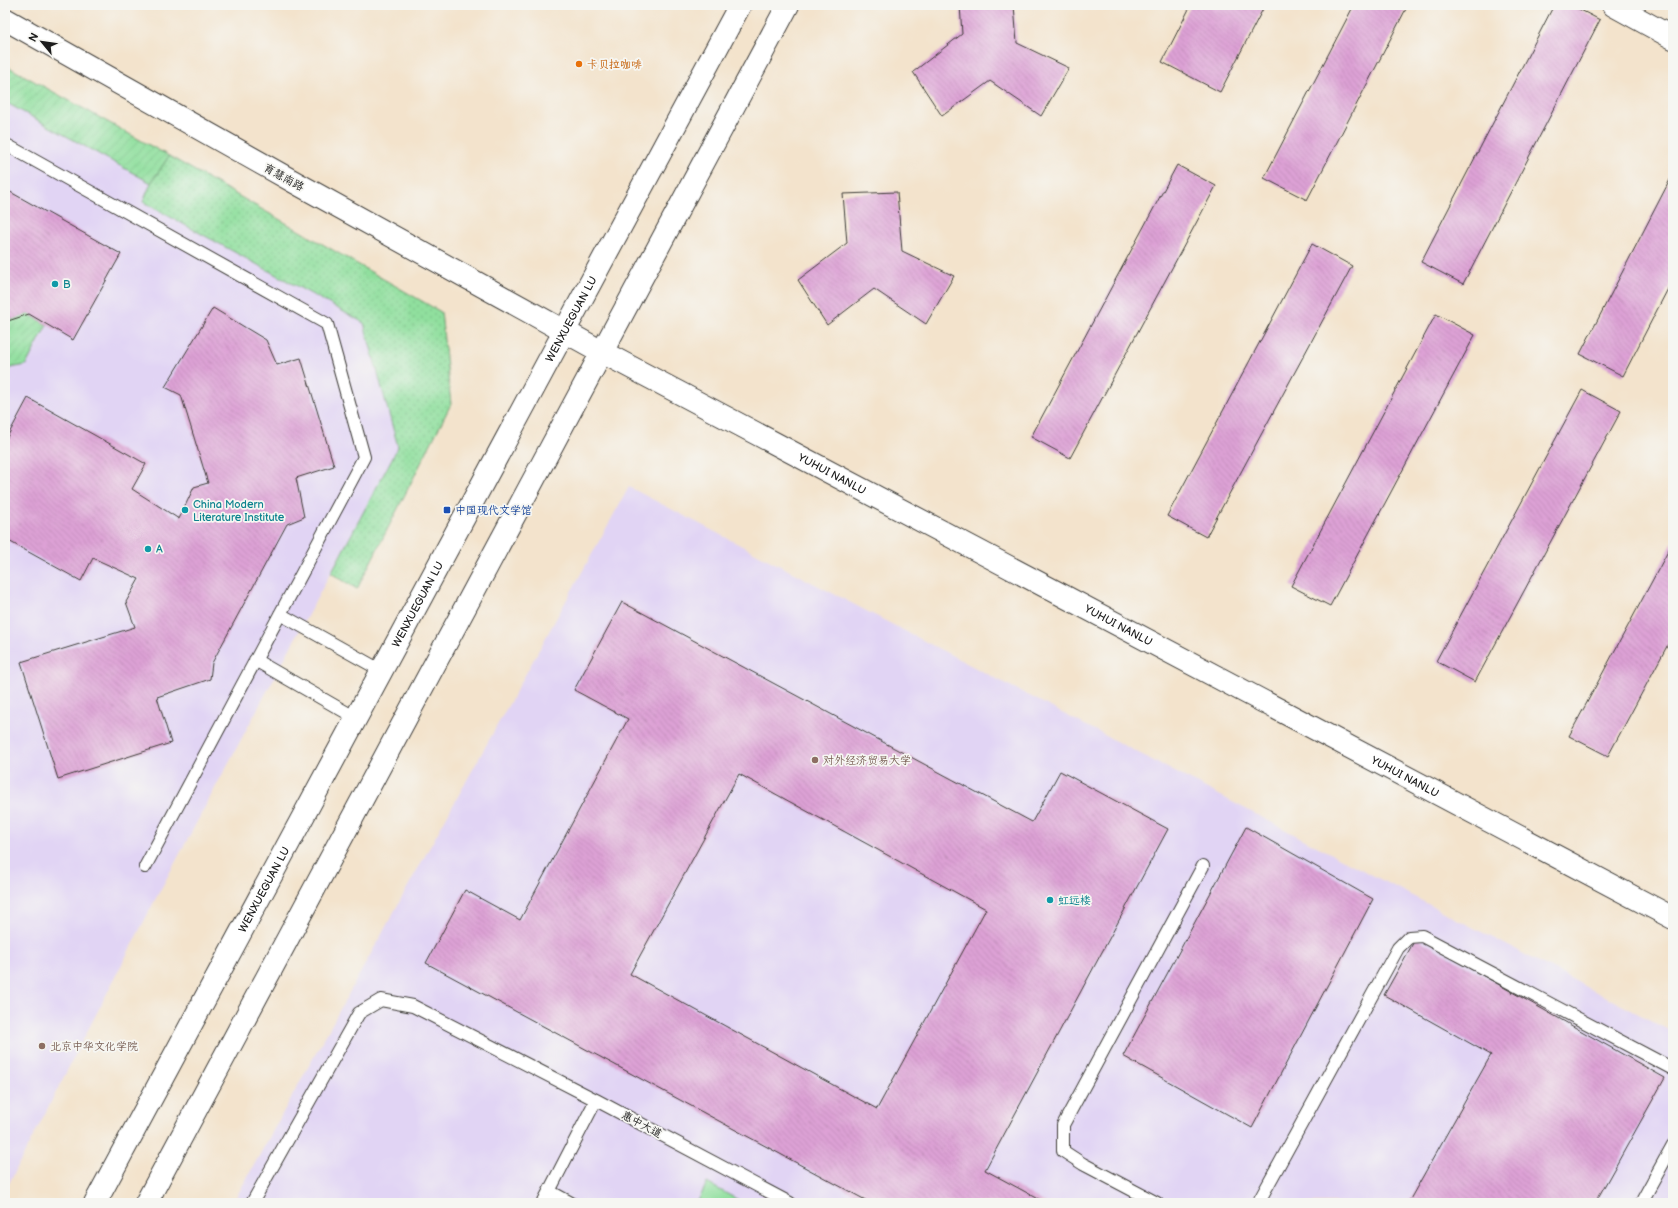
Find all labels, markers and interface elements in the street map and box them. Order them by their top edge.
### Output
north arrow [22,22,62,62]
text: N [26,31,41,44]
place label: 卡贝拉咖啡 [587,58,642,71]
marker: 卡贝拉咖啡 [574,59,584,69]
street label: 育慧南路 [261,161,306,194]
street label: WENXUEGUAN LU [543,274,600,364]
place label: B [63,278,71,291]
marker: B [50,279,60,289]
street label: YUHUI NANLU [795,450,868,497]
place label: China Modern Literature Institute [193,498,285,524]
place label: 中国现代文学馆 [455,504,532,517]
marker: China Modern Literature Institute [180,505,190,515]
marker: 中国现代文学馆 [442,505,452,515]
place label: A [156,543,163,556]
marker: A [143,544,153,554]
street label: WENXUEGUAN LU [389,559,446,650]
street label: YUHUI NANLU [1082,602,1155,649]
street label: YUHUI NANLU [1368,753,1441,800]
place label: 对外经济贸易大学 [823,754,911,767]
marker: 对外经济贸易大学 [810,755,820,765]
street label: WENXUEGUAN LU [236,845,293,935]
place label: 虹远楼 [1058,894,1091,907]
marker: 虹远楼 [1045,895,1055,905]
place label: 北京中华文化学院 [50,1040,138,1053]
marker: 北京中华文化学院 [37,1041,47,1051]
street label: 惠中大道 [619,1108,664,1141]

